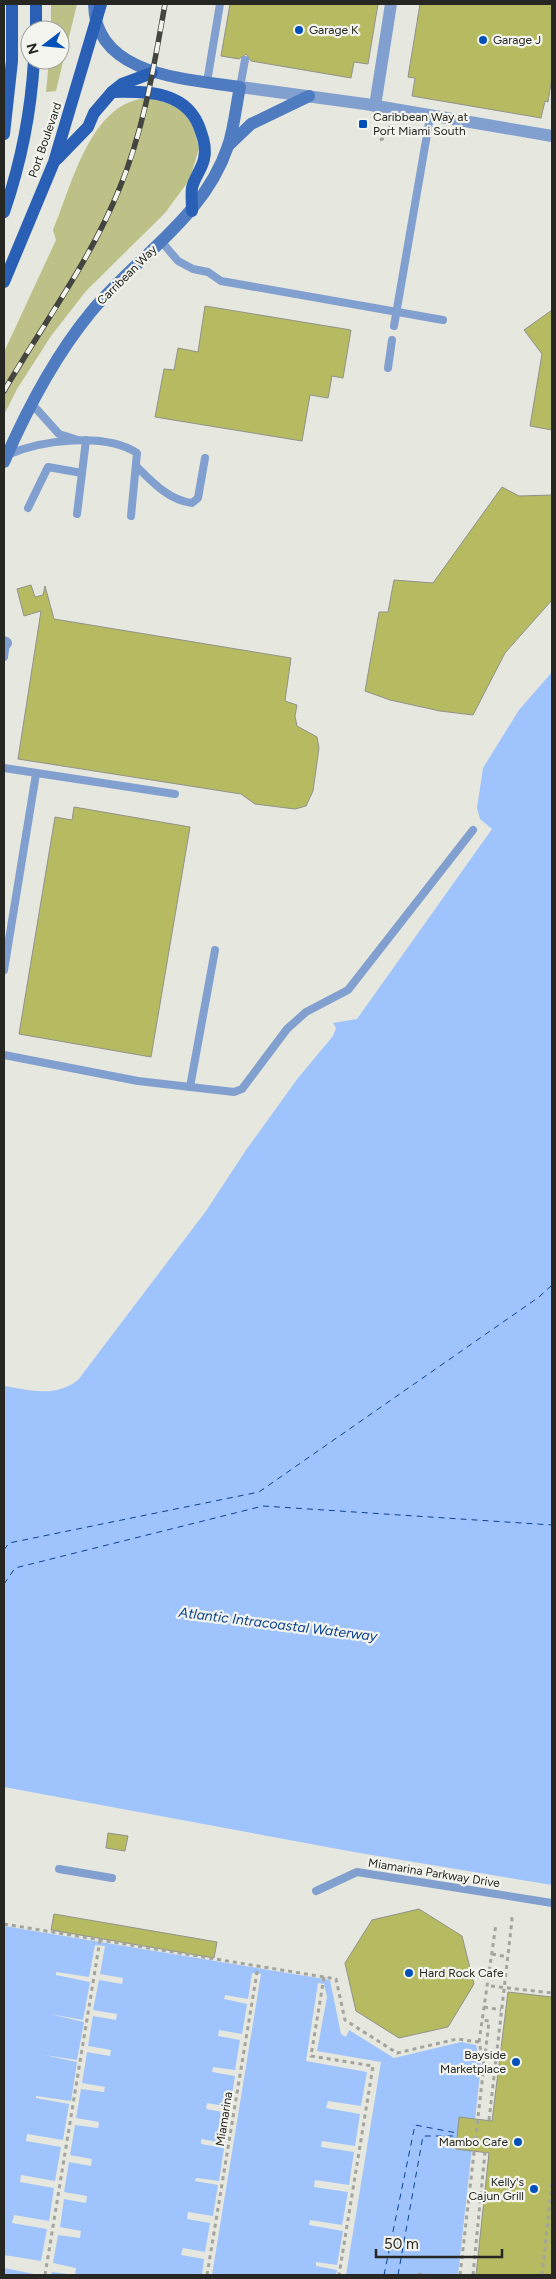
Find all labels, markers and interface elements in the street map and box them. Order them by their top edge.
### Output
north arrow [20,20,70,70]
place label: Garage K [309,23,359,37]
marker: Garage K [293,24,305,36]
place label: Garage J [493,33,541,47]
marker: Garage J [477,34,489,46]
text: N [23,41,43,56]
street label: Port Boulevard [26,101,64,179]
place label: Caribbean Way at Port Miami South [373,110,468,138]
marker: Caribbean Way at Port Miami South [357,118,369,130]
street label: Carribean Way [94,242,160,308]
water label: Atlantic Intracoastal Waterway [177,1604,379,1645]
street label: Miamarina Parkway Drive [367,1856,501,1890]
place label: Hard Rock Cafe [419,1966,504,1980]
marker: Hard Rock Cafe [403,1967,415,1979]
place label: Bayside Marketplace [440,2048,506,2076]
marker: Bayside Marketplace [510,2056,522,2068]
street label: Miamarina [213,2091,235,2147]
place label: Mambo Cafe [439,2135,508,2149]
marker: Mambo Cafe [512,2136,524,2148]
place label: Kelly's Cajun Grill [468,2175,524,2203]
marker: Kelly's Cajun Grill [528,2183,540,2195]
scale bar [376,2226,502,2258]
text: 50 m [384,2235,419,2253]

